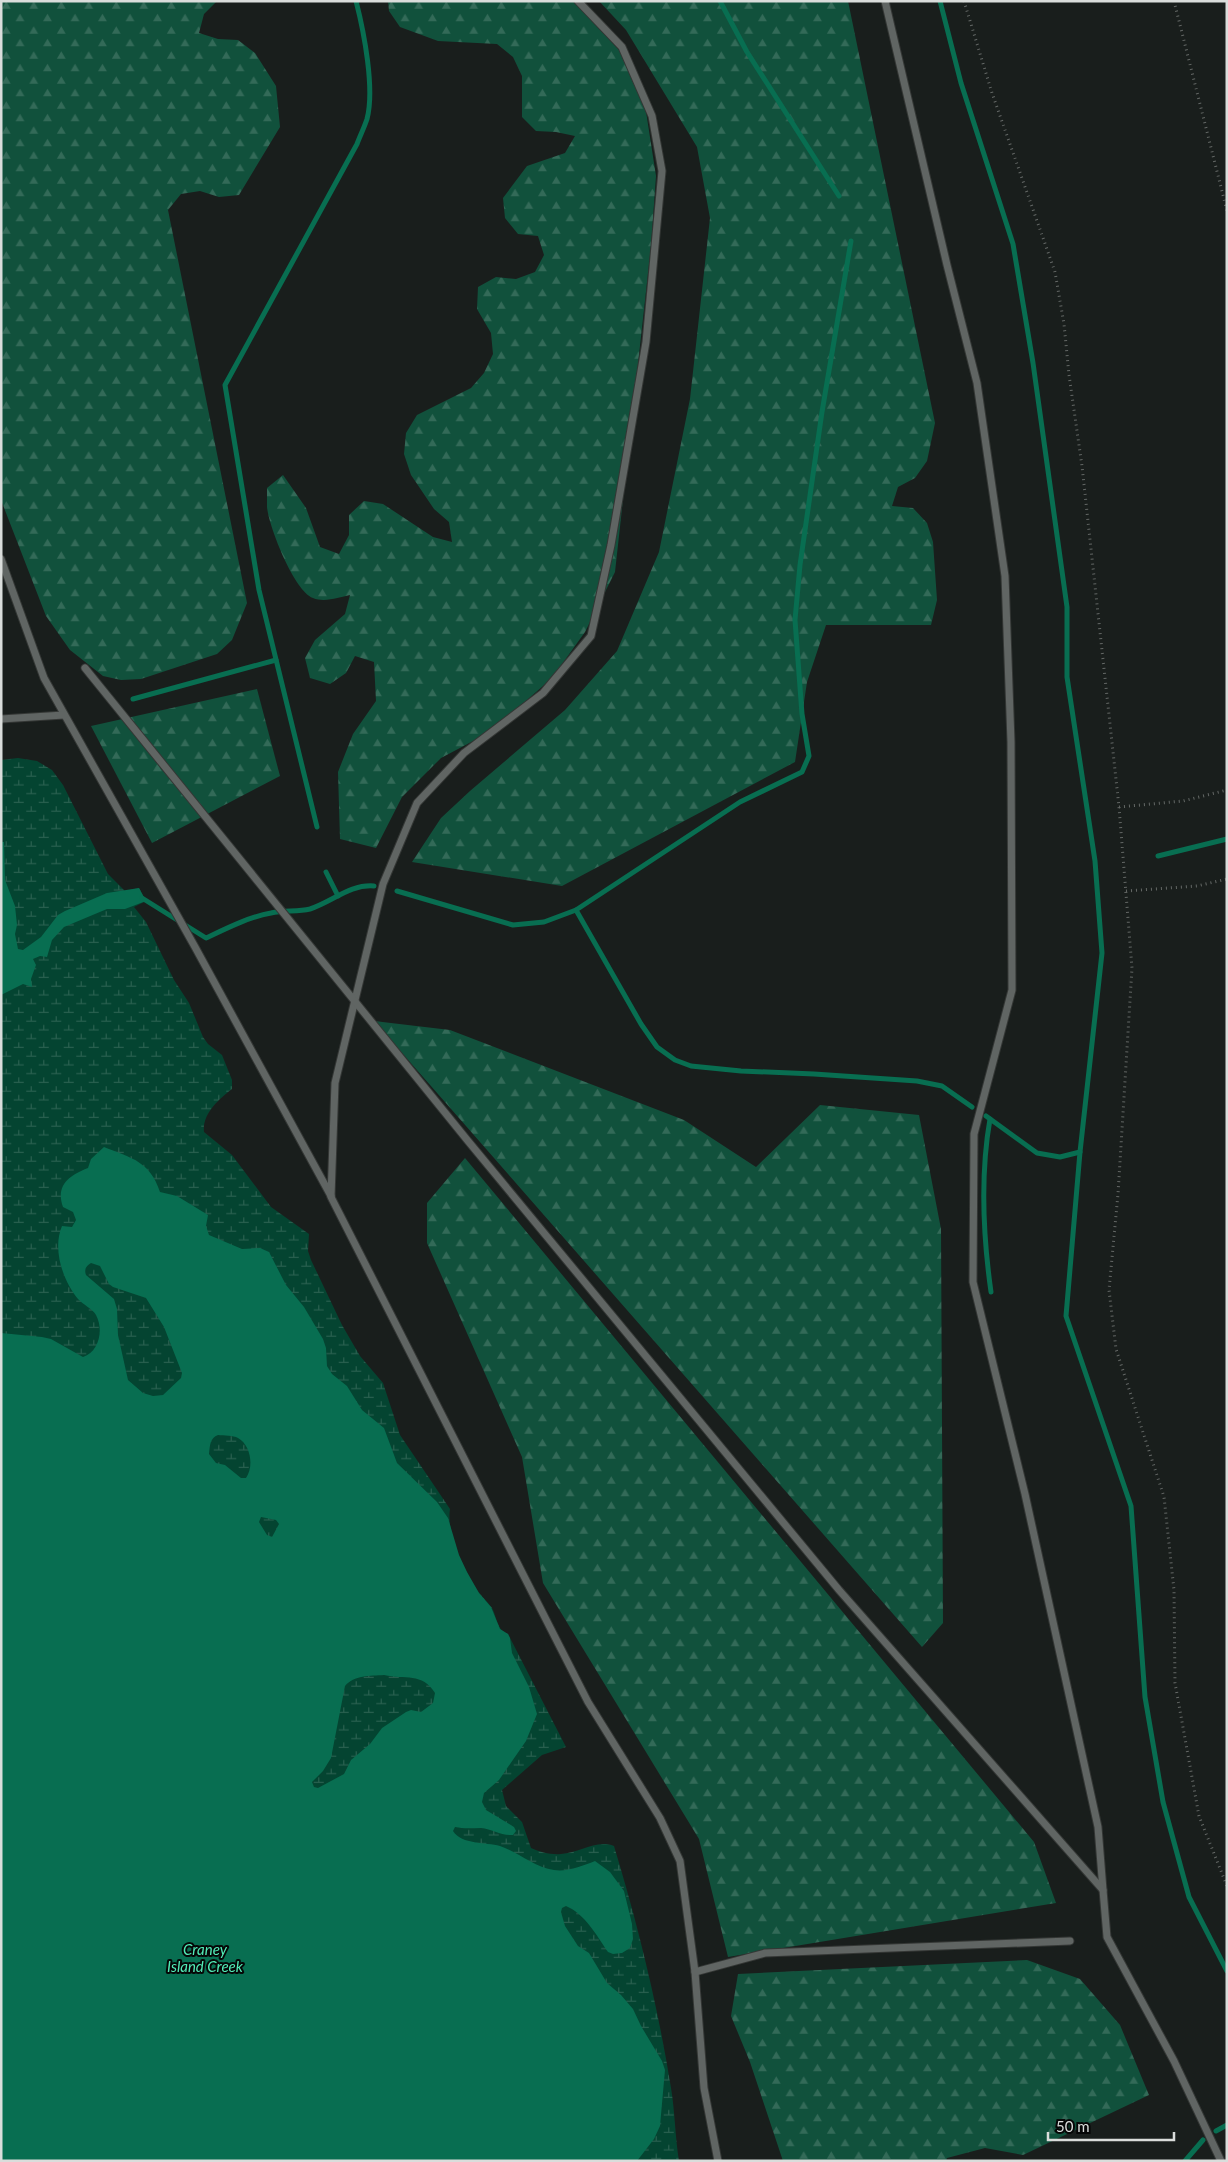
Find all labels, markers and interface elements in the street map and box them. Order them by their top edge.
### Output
water label: Craney Island Creek [167,1940,244,1975]
scale bar [1048,2110,1174,2142]
text: 50 m [1056,2117,1090,2135]

